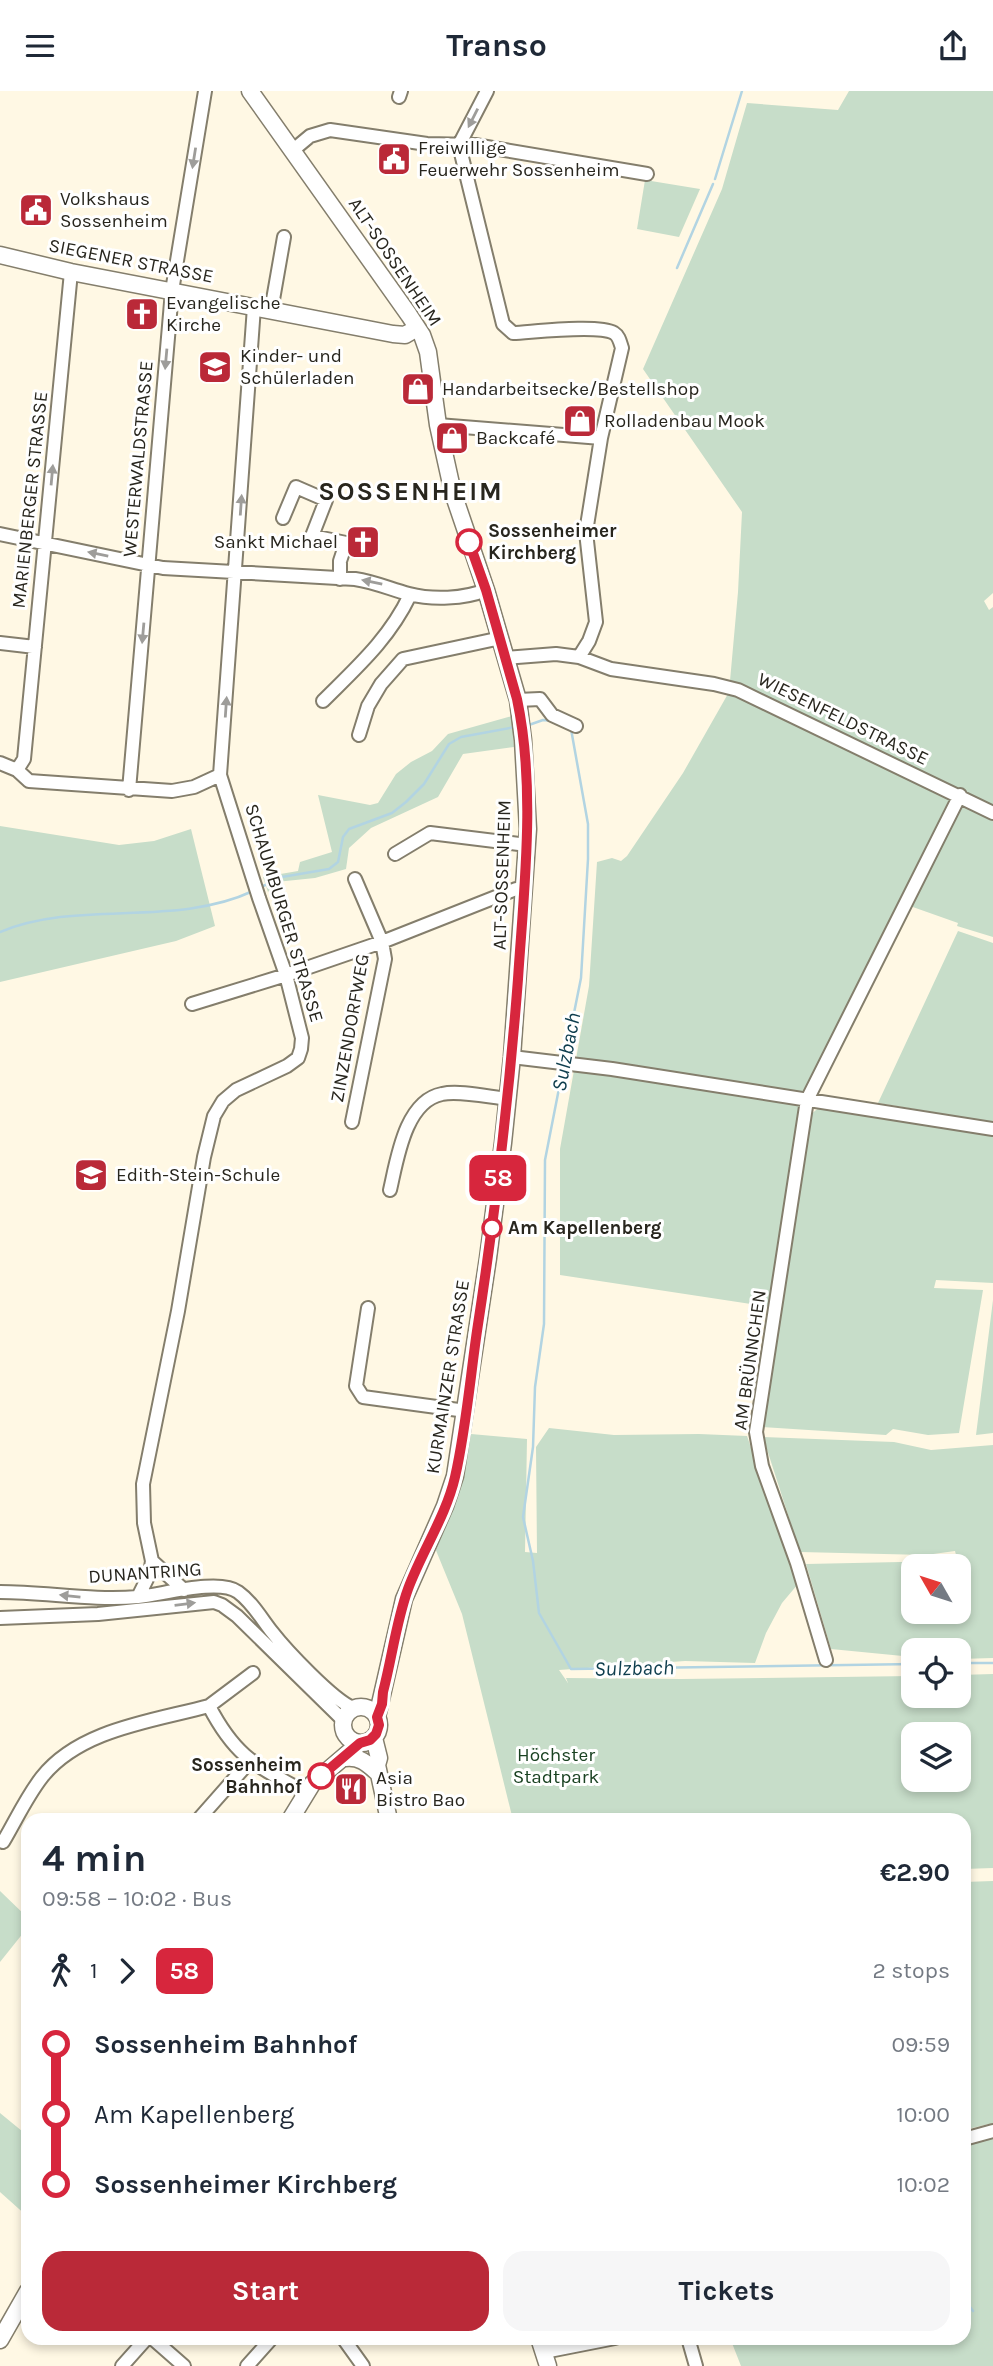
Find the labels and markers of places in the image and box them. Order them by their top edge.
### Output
place label: Freiwillige Feuerwehr Sossenheim [418,137,619,181]
public building icon: Freiwillige Feuerwehr Sossenheim [375,140,413,178]
place label: Volkshaus Sossenheim [60,188,168,232]
public building icon: Volkshaus Sossenheim [17,191,55,229]
place label: Evangelische Kirche [166,292,281,336]
church icon: Evangelische Kirche [123,295,161,333]
place label: Kinder- und Schülerladen [240,345,354,389]
school or university icon: Kinder- und Schülerladen [196,348,234,386]
shop icon: Handarbeitsecke/Bestellshop [399,370,437,408]
place label: Handarbeitsecke/Bestellshop [442,378,699,400]
shop icon: Rolladenbau Mook [561,402,599,440]
place label: Rolladenbau Mook [604,410,765,432]
shop icon: Backcafé [433,419,471,457]
place label: Backcafé [476,427,555,449]
place label: Sossenheimer Kirchberg [488,520,617,564]
church icon: Sankt Michael [344,523,382,561]
marker: Sossenheimer Kirchberg [456,529,482,555]
place label: Sankt Michael [214,531,338,553]
school or university icon: Edith-Stein-Schule [72,1156,110,1194]
place label: Edith-Stein-Schule [116,1164,280,1186]
place label: Am Kapellenberg [508,1217,662,1239]
marker: Am Kapellenberg [482,1218,502,1238]
place label: Sossenheim Bahnhof [191,1754,303,1798]
marker: Sossenheim Bahnhof [308,1763,334,1789]
place label: Asia Bistro Bao [376,1767,465,1811]
restaurant icon: Asia Bistro Bao [332,1770,370,1808]

